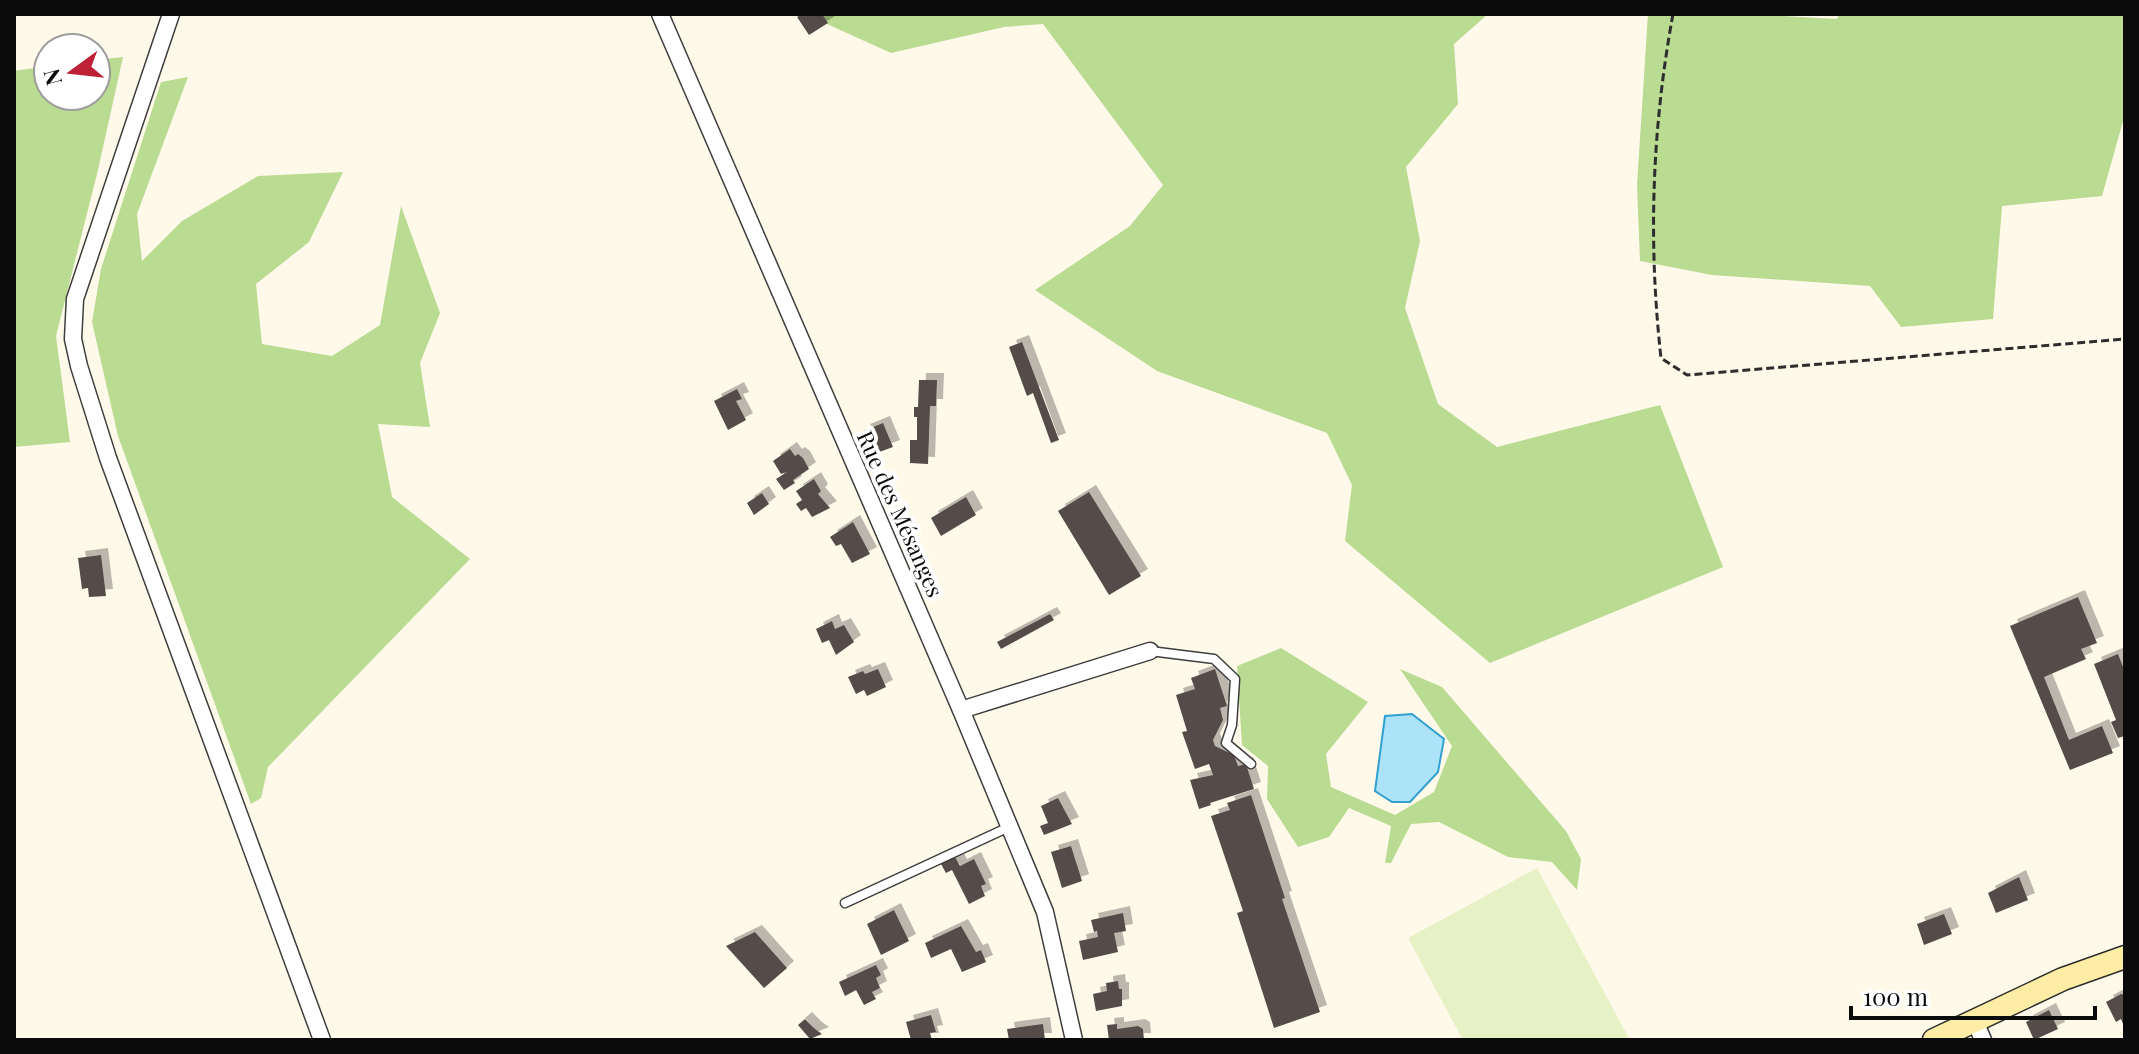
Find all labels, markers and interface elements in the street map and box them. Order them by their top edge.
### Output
north arrow [32,32,112,112]
text: N [35,66,68,89]
street label: Rue des Mésanges [851,426,951,601]
scale bar [1851,970,2095,1020]
text: 100 m [1863,980,1928,1012]

